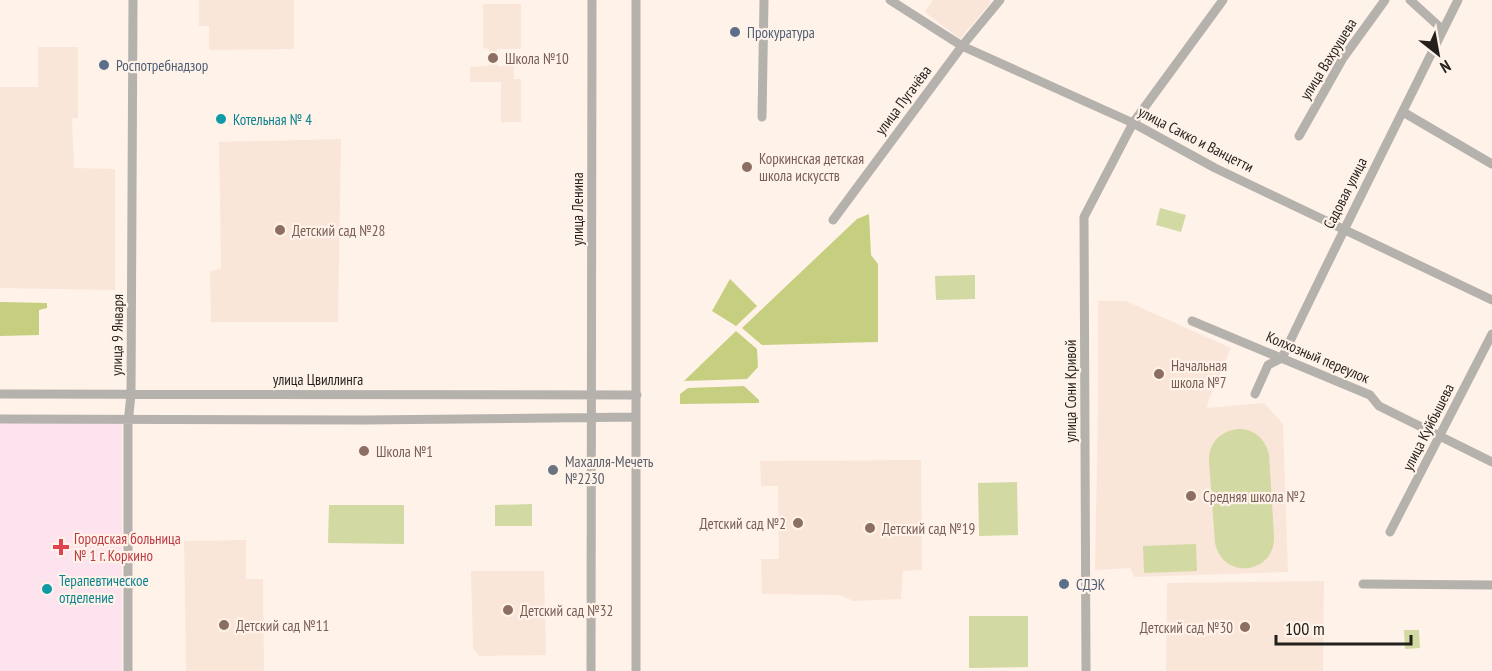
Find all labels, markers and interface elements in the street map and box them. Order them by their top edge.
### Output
street label: улица Вахрушева [1295,15,1361,103]
place label: Прокуратура [747,23,815,42]
north arrow [1408,24,1468,84]
marker: Прокуратура [728,25,742,39]
place label: Школа №10 [505,49,569,68]
marker: Школа №10 [486,51,500,65]
place label: Роспотребнадзор [116,56,208,75]
text: N [1437,56,1455,78]
marker: Роспотребнадзор [97,58,111,72]
street label: улица Пугачёва [871,61,935,139]
street label: улица Сакко и Ванцетти [1135,102,1257,176]
place label: Котельная № 4 [233,110,312,129]
marker: Котельная № 4 [214,112,228,126]
place label: Коркинская детская школа искусств [759,149,864,185]
street label: Садовая улица [1319,154,1371,232]
marker: Коркинская детская школа искусств [740,160,754,174]
street label: улица Ленина [568,172,587,246]
place label: Детский сад №28 [292,221,385,240]
marker: Детский сад №28 [273,223,287,237]
street label: улица 9 Января [107,294,127,376]
street label: Колхозный переулок [1264,327,1373,387]
street label: улица Сони Кривой [1061,340,1080,442]
place label: Начальная школа №7 [1171,356,1227,392]
marker: Начальная школа №7 [1152,367,1166,381]
street label: улица Цвиллинга [273,370,363,389]
street label: улица Куйбышева [1398,380,1458,474]
place label: Школа №1 [376,442,433,461]
marker: Школа №1 [357,444,371,458]
place label: Махалля-Мечеть №2230 [565,452,654,488]
marker: Махалля-Мечеть №2230 [546,463,560,477]
place label: Средняя школа №2 [1203,487,1306,506]
marker: Средняя школа №2 [1184,489,1198,503]
place label: Детский сад №2 [700,514,786,533]
marker: Детский сад №2 [791,516,805,530]
place label: Детский сад №19 [882,519,975,538]
marker: Детский сад №19 [863,521,877,535]
place label: Городская больница № 1 г. Коркино [74,529,181,565]
marker: Городская больница № 1 г. Коркино [52,538,70,556]
place label: Терапевтическое отделение [59,571,149,607]
place label: СДЭК [1076,575,1106,594]
marker: СДЭК [1057,577,1071,591]
marker: Терапевтическое отделение [40,582,54,596]
place label: Детский сад №32 [520,601,613,620]
marker: Детский сад №32 [501,603,515,617]
scale bar [1276,608,1411,646]
place label: Детский сад №11 [236,616,329,635]
text: 100 m [1285,617,1325,640]
marker: Детский сад №11 [217,618,231,632]
place label: Детский сад №30 [1140,618,1233,637]
marker: Детский сад №30 [1238,620,1252,634]

